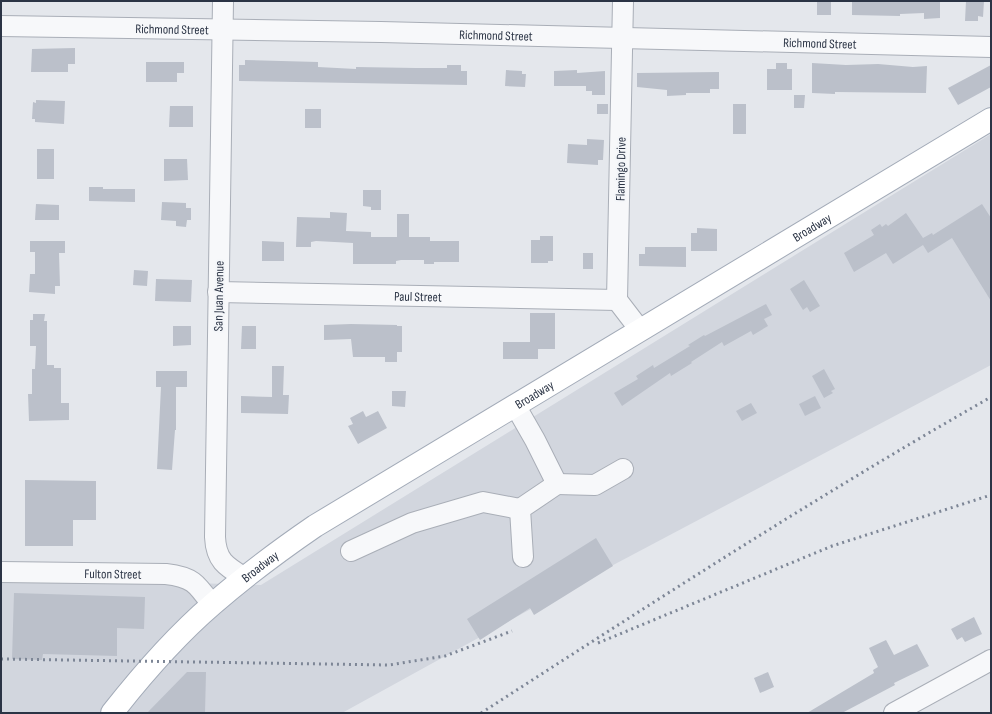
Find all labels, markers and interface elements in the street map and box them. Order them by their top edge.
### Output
street label: Richmond Street [135,21,209,38]
street label: Richmond Street [459,27,533,45]
street label: Richmond Street [783,35,857,53]
street label: Flamingo Drive [612,137,630,201]
street label: Broadway [790,210,834,246]
street label: San Juan Avenue [210,261,228,332]
street label: Paul Street [394,289,442,305]
street label: Broadway [512,377,557,413]
street label: Broadway [239,548,282,586]
street label: Fulton Street [84,566,142,583]

